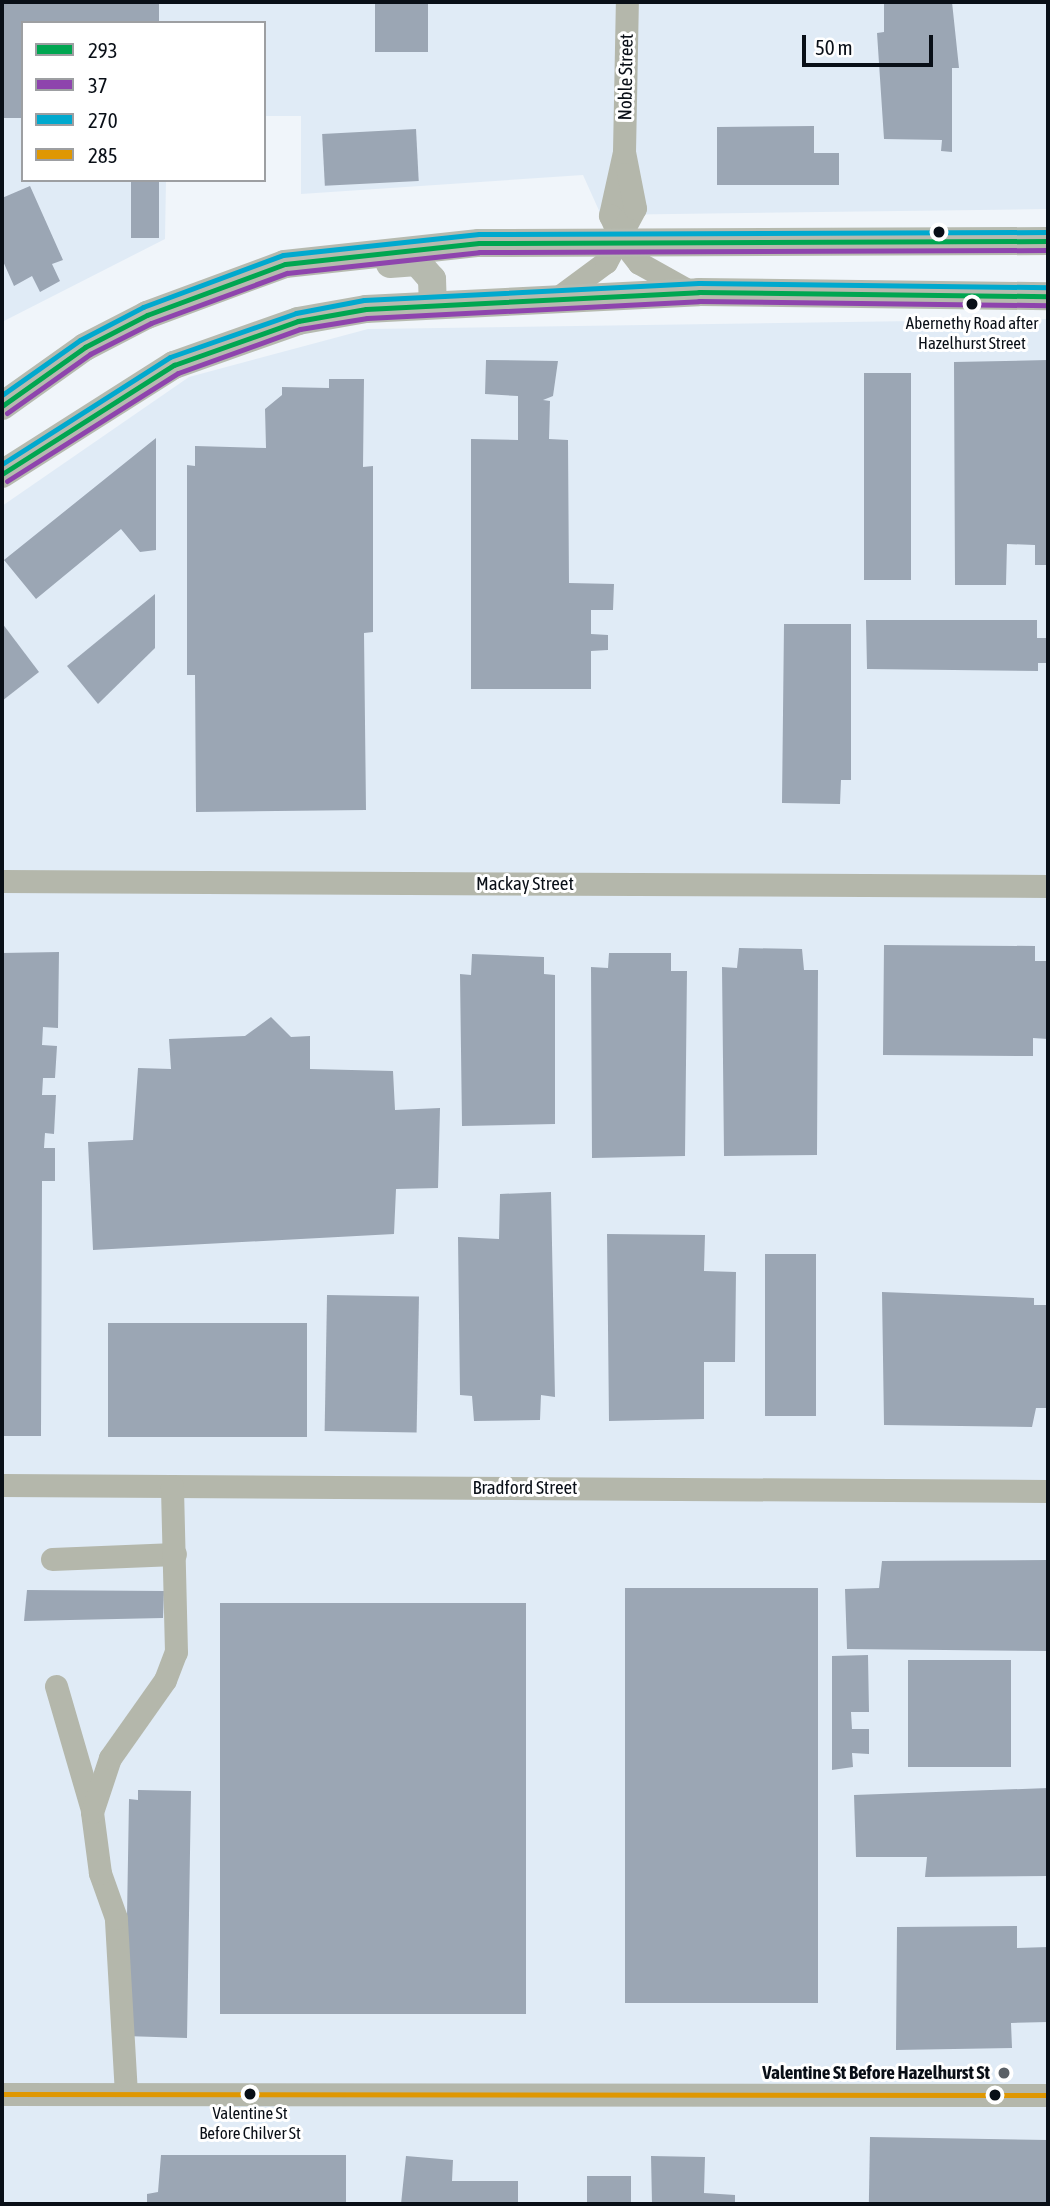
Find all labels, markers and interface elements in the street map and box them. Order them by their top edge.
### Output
legend [21,21,266,182]
scale bar [805,21,936,65]
street label: Noble Street [614,33,638,121]
text: 50 m [815,35,853,59]
text: 293 [88,38,118,62]
text: 37 [88,73,108,97]
text: 270 [88,108,118,132]
text: 285 [88,143,118,167]
unlabelled marker [932,225,946,239]
marker: Abernethy Road after Hazelhurst Street [965,297,979,311]
place label: Abernethy Road after Hazelhurst Street [906,314,1038,354]
street label: Mackay Street [476,873,574,895]
street label: Bradford Street [472,1477,578,1499]
place label: Valentine St Before Hazelhurst St [762,2062,990,2084]
marker: Valentine St Before Hazelhurst St [996,2065,1012,2081]
marker: Valentine St Before Chilver St [243,2087,257,2101]
unlabelled marker [988,2088,1002,2102]
place label: Valentine St Before Chilver St [199,2104,301,2144]

